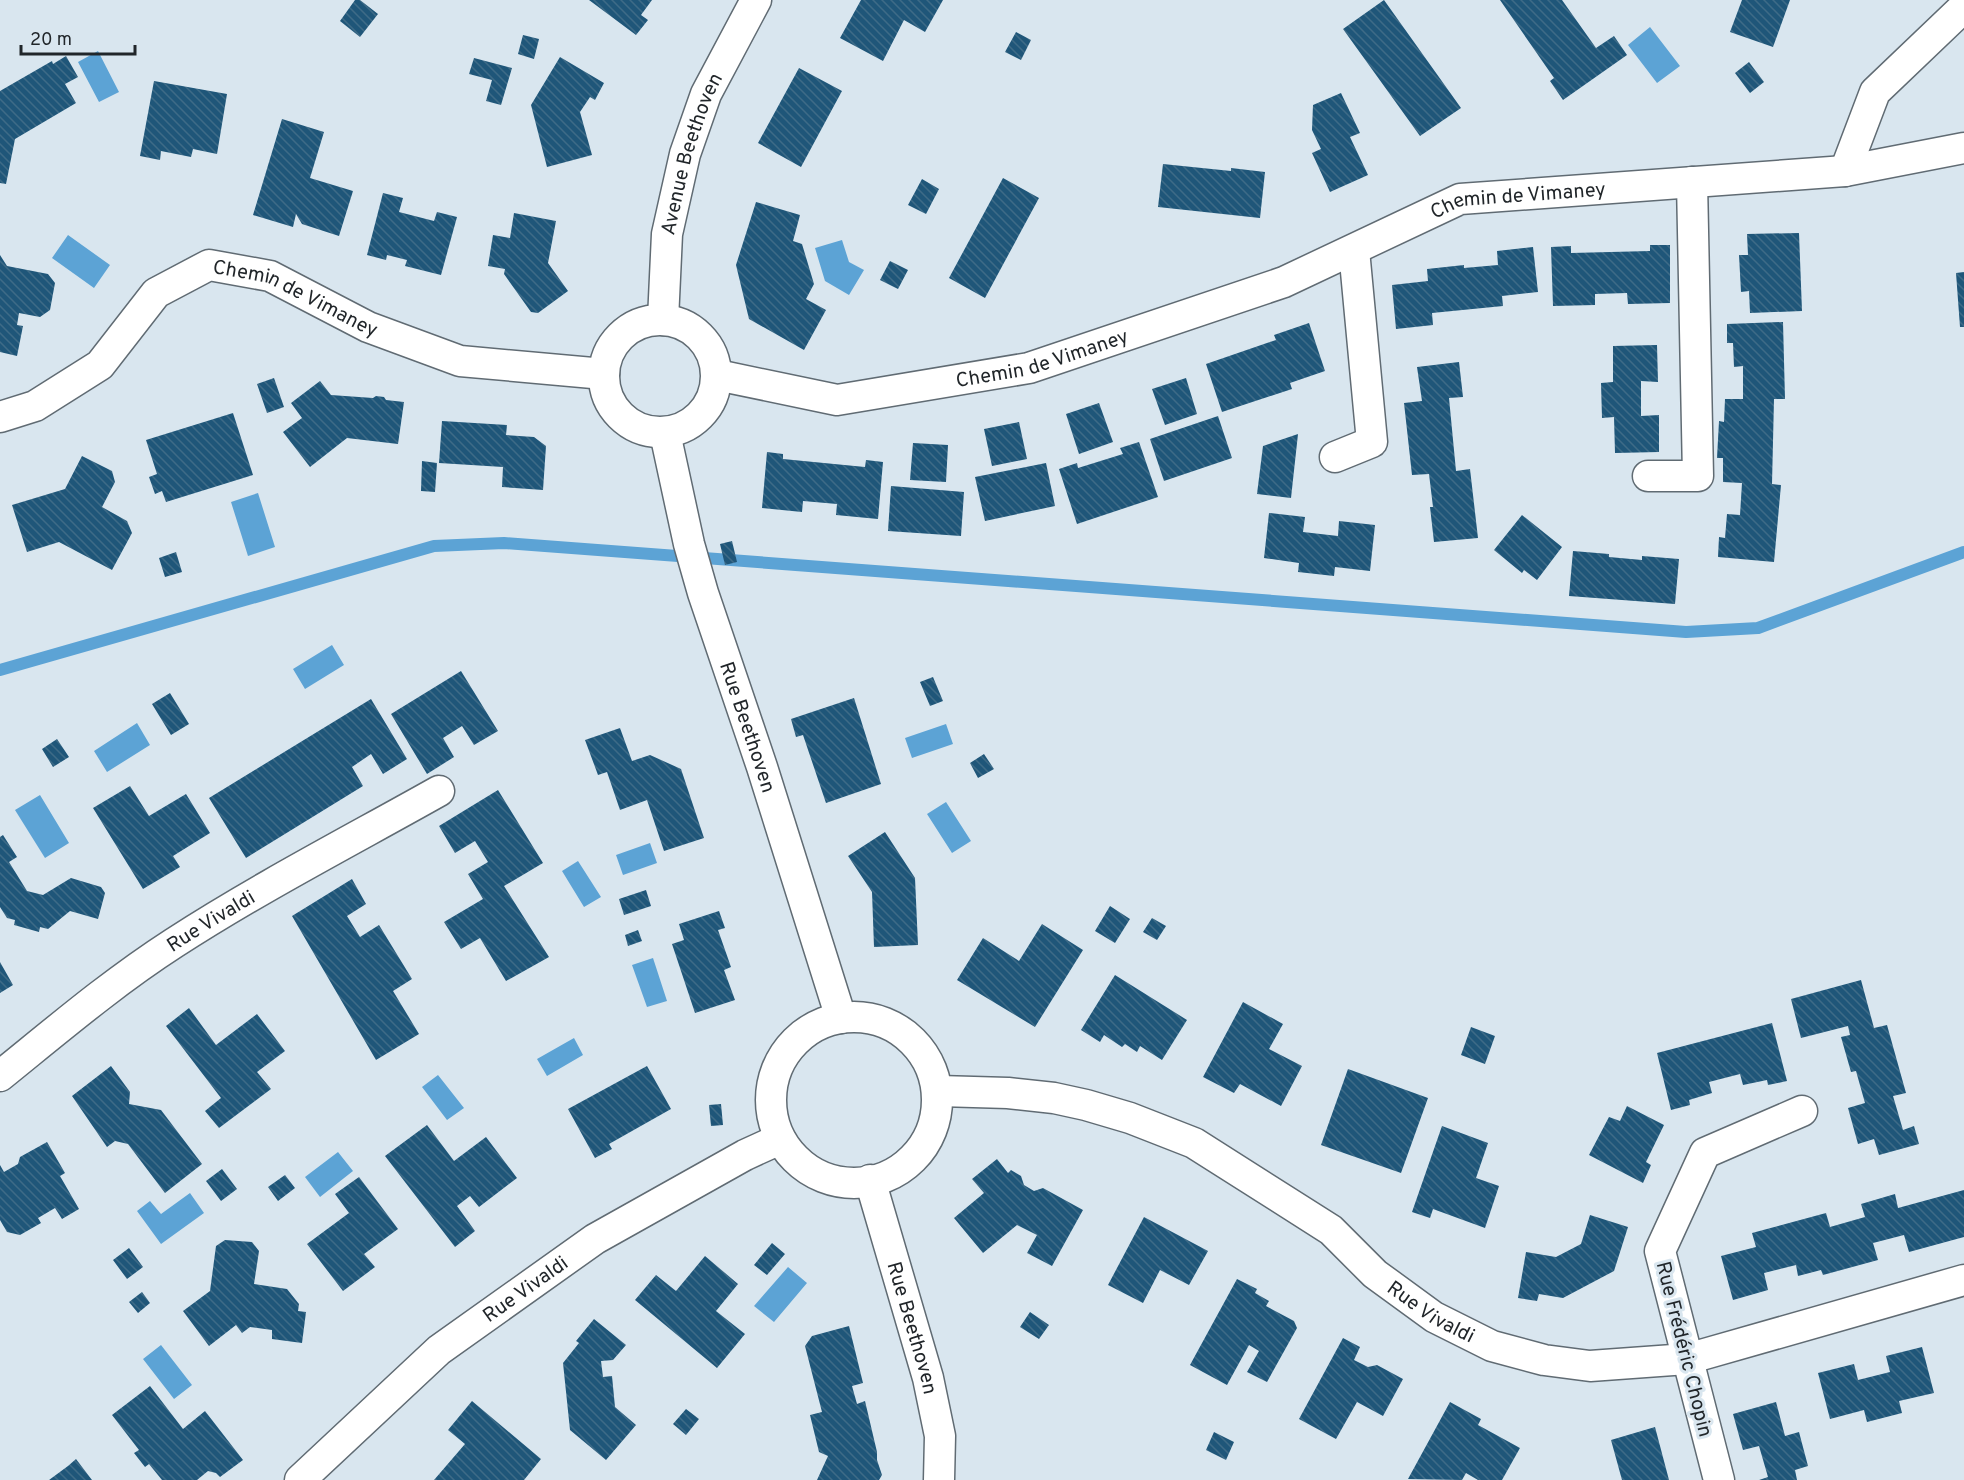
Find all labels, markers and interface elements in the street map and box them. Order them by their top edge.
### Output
scale bar [21,18,135,56]
text: 20 m [30,29,72,52]
street label: Avenue Beethoven [656,69,730,238]
street label: Chemin de Vimaney [1426,177,1607,226]
street label: Chemin de Vimaney [211,255,381,344]
street label: Chemin de Vimaney [954,324,1132,395]
street label: Rue Beethoven [712,659,780,796]
street label: Rue Vivaldi [162,885,260,959]
street label: Rue Vivaldi [478,1251,574,1330]
street label: Rue Beethoven [880,1259,942,1397]
street label: Rue Frédéric Chopin [1649,1259,1717,1440]
street label: Rue Vivaldi [1381,1276,1479,1350]

